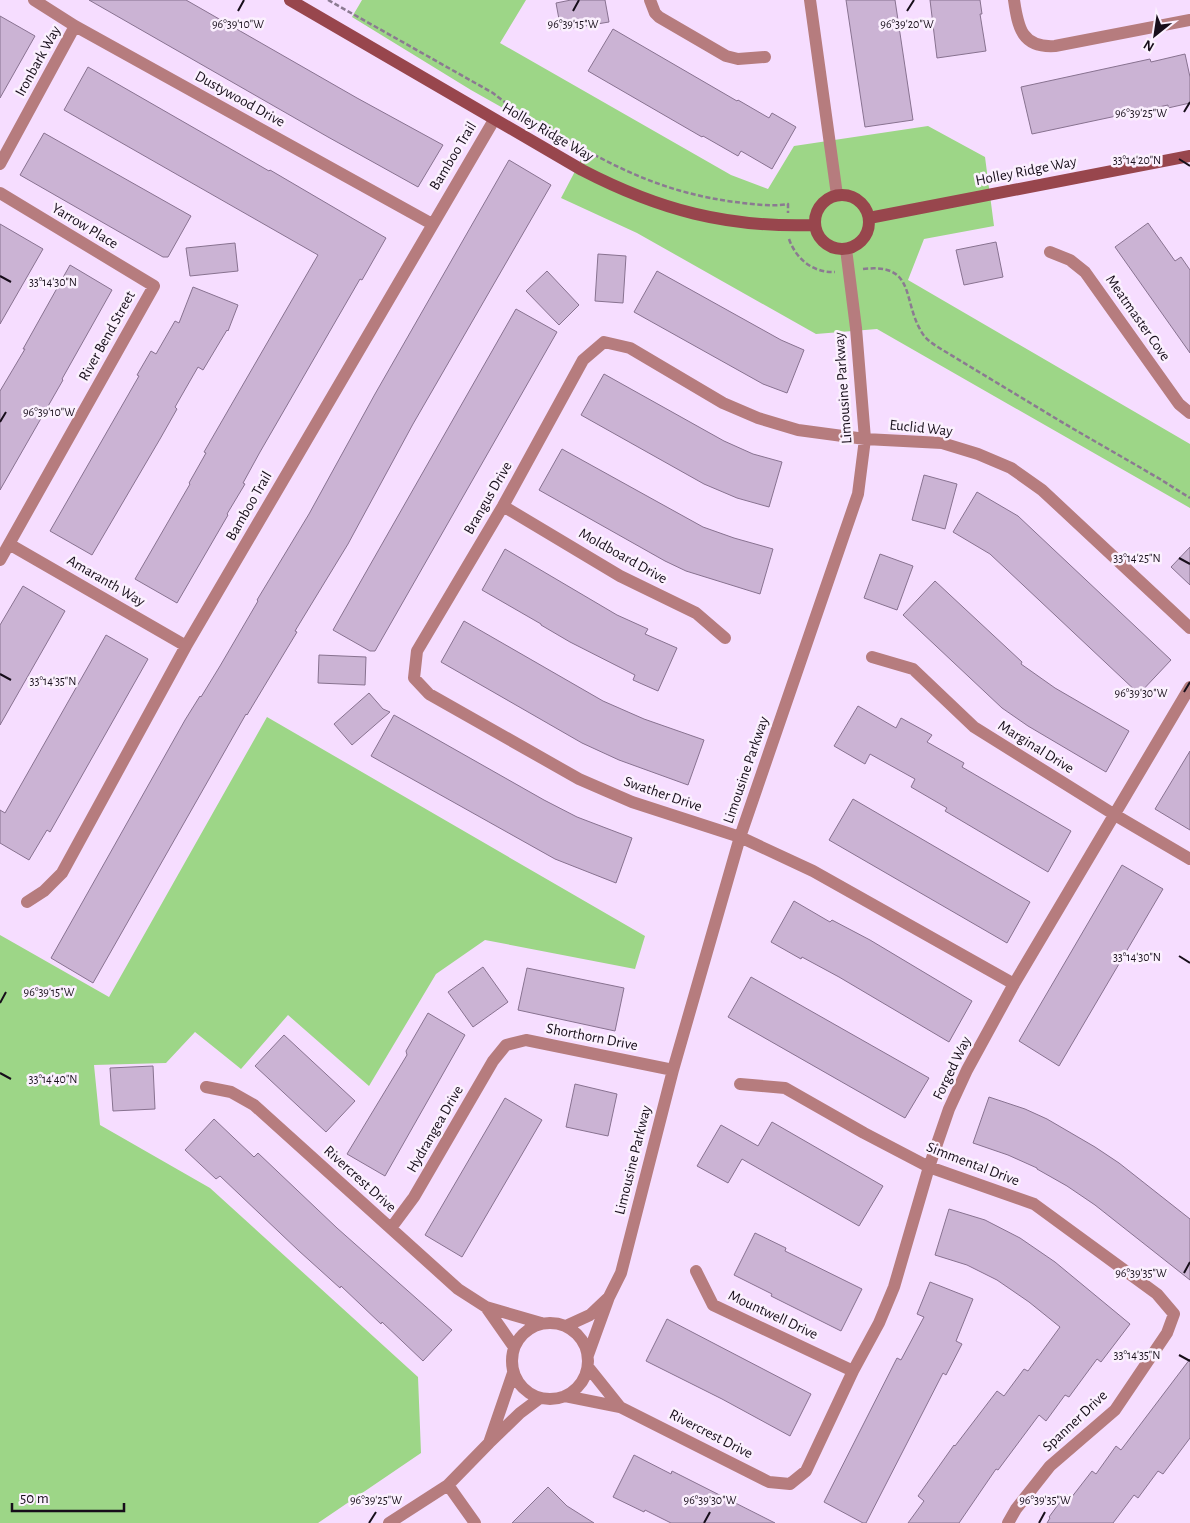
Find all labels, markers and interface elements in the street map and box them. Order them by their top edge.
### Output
north arrow [1130,10,1180,60]
text: 96°39'10"W [212,18,264,30]
text: 96°39'15"W [548,18,599,30]
text: 96°39'20"W [880,18,934,30]
street label: Ironbark Way [13,23,64,99]
text: N [1141,37,1157,54]
street label: Dustywood Drive [193,68,288,130]
street label: Holley Ridge Way [500,100,597,164]
text: 96°39'25"W [1115,107,1167,119]
street label: Bamboo Trail [427,119,479,193]
street label: Holley Ridge Way [974,154,1078,188]
text: 33°14'20"N [1113,154,1161,166]
street label: Yarrow Place [49,200,121,252]
street label: Meatmaster Cove [1103,272,1173,364]
text: 33°14'30"N [29,276,77,288]
street label: River Bend Street [76,288,138,384]
street label: Limousine Parkway [832,331,854,444]
text: 96°39'10"W [23,406,75,418]
street label: Euclid Way [889,417,954,439]
street label: Brangus Drive [461,459,515,537]
street label: Bamboo Trail [223,469,275,543]
street label: Moldboard Drive [576,526,670,586]
text: 33°14'25"N [1113,552,1161,564]
street label: Amaranth Way [64,553,148,610]
text: 33°14'35"N [30,675,76,687]
text: 96°39'30"W [1115,687,1168,699]
street label: Limousine Parkway [721,714,772,825]
street label: Marginal Drive [995,718,1077,776]
street label: Swather Drive [622,774,704,814]
text: 33°14'30"N [1113,951,1161,963]
text: 96°39'15"W [24,986,75,998]
street label: Shorthorn Drive [545,1021,639,1053]
street label: Forged Way [930,1034,974,1102]
text: 33°14'40"N [29,1073,77,1085]
street label: Hydrangea Drive [404,1083,466,1175]
street label: Limousine Parkway [612,1103,654,1216]
street label: Simmental Drive [924,1139,1022,1189]
street label: Rivercrest Drive [321,1143,399,1215]
text: 96°39'35"W [1115,1267,1167,1279]
street label: Mountwell Drive [726,1288,820,1342]
text: 33°14'35"N [1114,1349,1160,1361]
street label: Spanner Drive [1040,1387,1110,1455]
street label: Rivercrest Drive [667,1407,755,1461]
scale bar [12,1480,125,1512]
text: 50 m [20,1491,49,1506]
text: 96°39'25"W [350,1494,402,1506]
text: 96°39'30"W [684,1494,737,1506]
text: 96°39'35"W [1019,1494,1071,1506]

